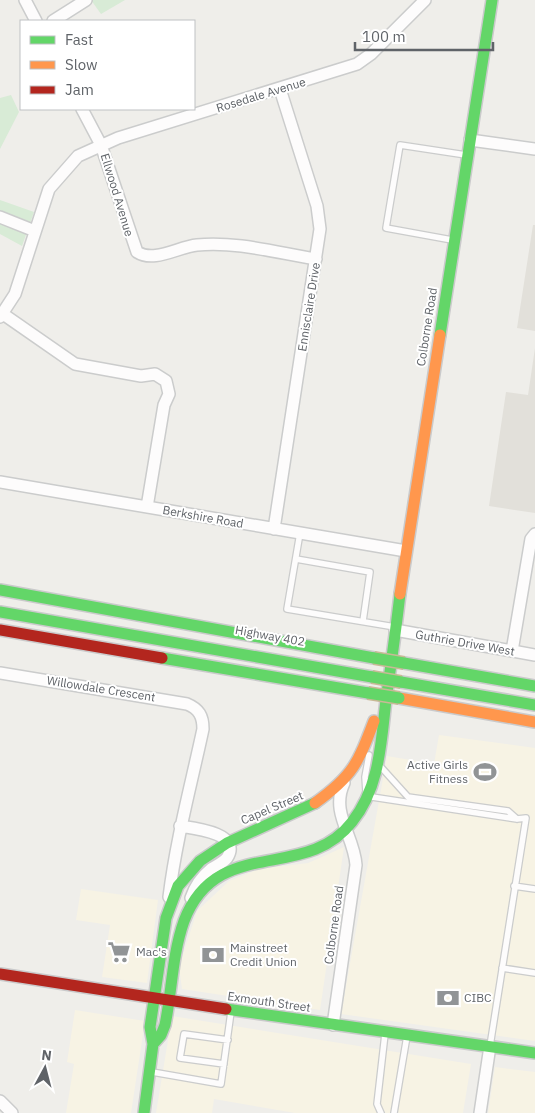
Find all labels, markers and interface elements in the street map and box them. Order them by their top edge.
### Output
legend [20,20,195,110]
scale bar [355,20,492,52]
text: 100 m [362,27,406,46]
text: Fast [65,30,93,49]
text: Slow [65,55,98,74]
street label: Rosedale Avenue [214,74,308,115]
text: Jam [65,80,94,99]
street label: Ellwood Avenue [98,152,137,238]
street label: Ennisclaire Drive [294,261,323,352]
street label: Colborne Road [413,287,440,367]
street label: Berkshire Road [161,502,245,531]
street label: Highway 402 [234,622,306,649]
street label: Guthrie Drive West [414,626,516,659]
street label: Willowdale Crescent [46,673,156,705]
place label: Active Girls Fitness [407,757,468,786]
sports icon: Active Girls Fitness [472,759,498,785]
street label: Capel Street [238,788,305,827]
street label: Colborne Road [321,885,346,965]
supermarket icon: Mac's [106,939,132,965]
place label: Mainstreet Credit Union [230,940,297,969]
bank icon: Mainstreet Credit Union [200,942,226,968]
place label: Mac's [136,944,167,959]
bank icon: CIBC [435,985,461,1011]
street label: Exmouth Street [226,988,312,1015]
place label: CIBC [464,990,492,1005]
north arrow [20,1043,70,1093]
text: N [40,1046,53,1065]

